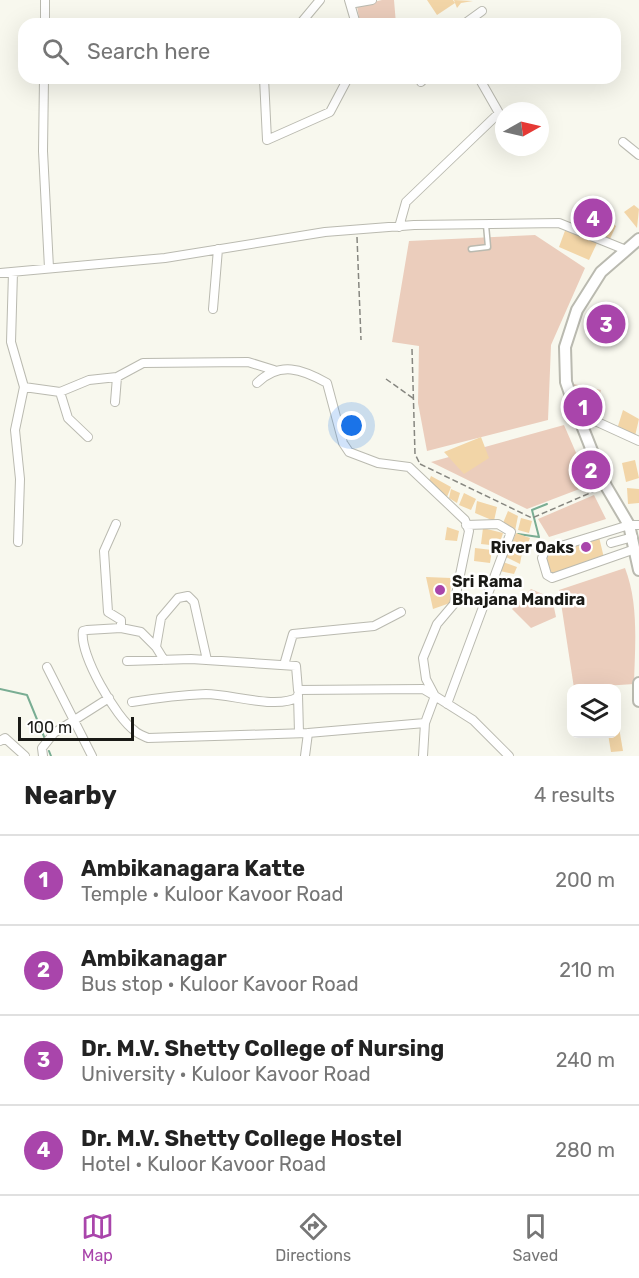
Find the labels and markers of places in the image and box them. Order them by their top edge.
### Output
pin: 4 [574,196,612,240]
pin: 3 [586,302,626,346]
pin: 1 [564,384,602,430]
pin: 2 [572,448,610,492]
place label: River Oaks [490,538,574,557]
marker: River Oaks [579,540,593,554]
place label: Sri Rama Bhajana Mandira [452,572,585,609]
marker: Sri Rama Bhajana Mandira [433,583,447,597]

